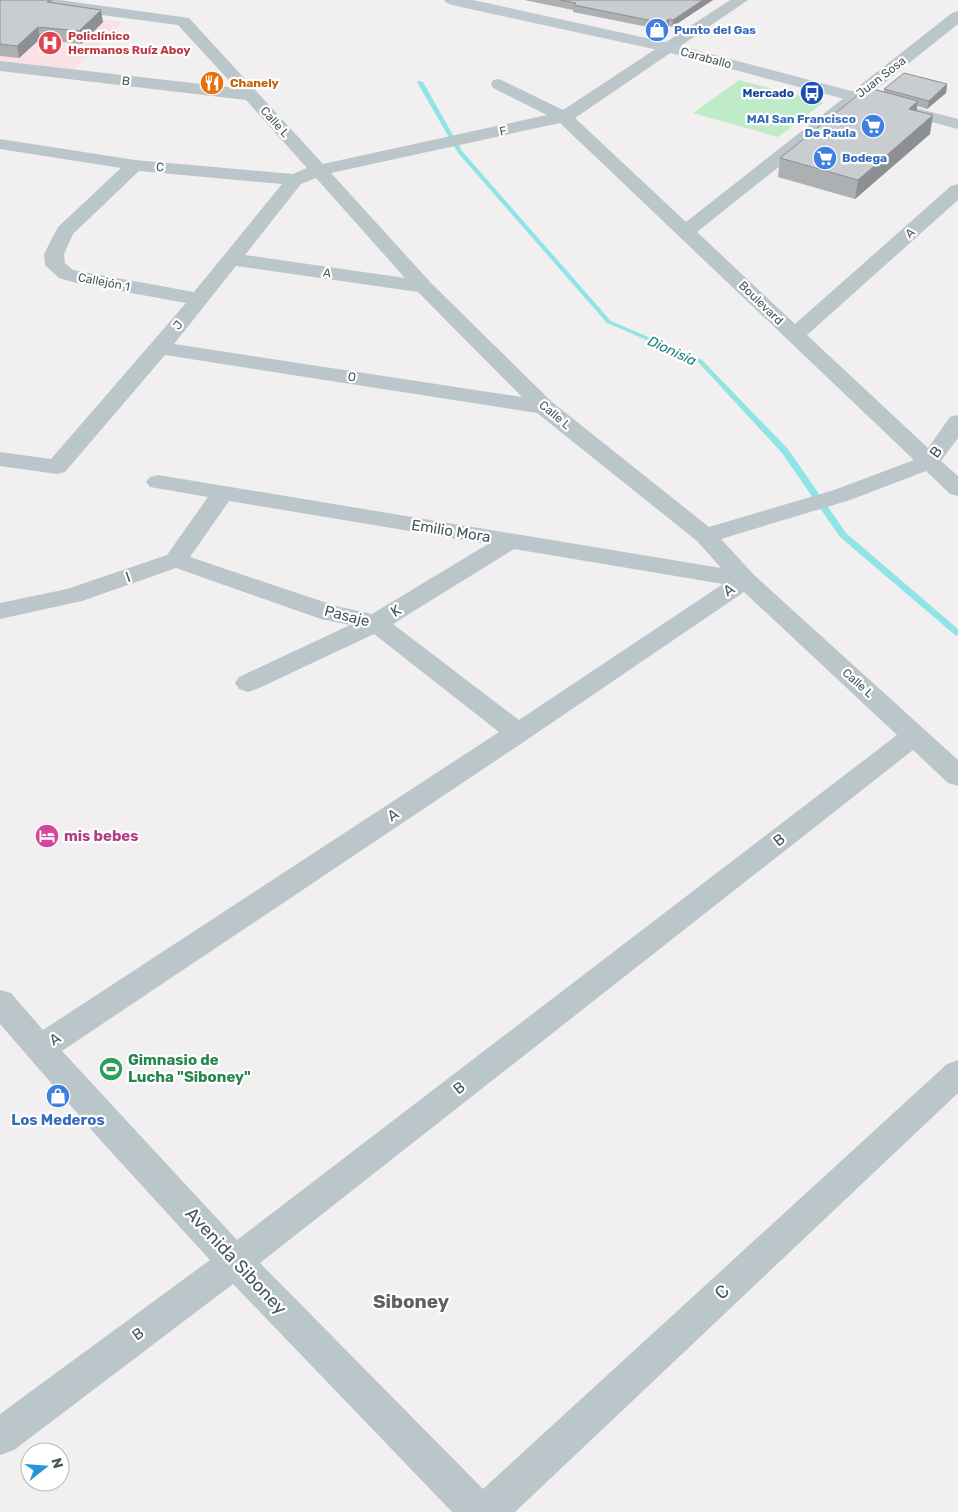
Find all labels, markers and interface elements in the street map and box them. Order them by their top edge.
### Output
shop icon: Punto del Gas [644,17,670,43]
place label: Punto del Gas [674,23,756,37]
place label: Policlínico Hermanos Ruíz Aboy [68,29,191,57]
hospital icon: Policlínico Hermanos Ruíz Aboy [37,30,63,56]
street label: Caraballo [679,44,733,72]
street label: Juan Sosa [854,53,908,101]
restaurant icon: Chanely [199,70,225,96]
street label: B [121,74,131,88]
place label: Chanely [230,76,279,90]
bus stop icon: Mercado [799,80,825,106]
place label: Mercado [742,86,794,100]
street label: Calle L [257,104,293,141]
place label: MAI San Francisco De Paula [747,112,856,140]
supermarket icon: MAI San Francisco De Paula [860,113,886,139]
street label: F [498,123,508,139]
supermarket icon: Bodega [812,145,838,171]
place label: Bodega [842,151,887,165]
street label: C [155,160,165,174]
street label: A [902,225,918,241]
street label: A [322,265,332,281]
street label: Callejón 1 [77,270,131,294]
street label: Boulevard [736,278,786,328]
street label: J [170,318,186,332]
water label: Dionisia [645,332,699,370]
street label: O [347,369,357,385]
street label: Calle L [536,398,574,432]
street label: B [926,443,946,461]
street label: Emilio Mora [410,516,492,546]
street label: I [123,568,133,586]
street label: A [720,580,738,600]
street label: K [387,601,405,621]
street label: Pasaje [322,602,372,630]
street label: Calle L [840,665,877,701]
street label: A [384,805,402,825]
hotel icon: mis bebes [34,823,60,849]
place label: mis bebes [64,827,139,845]
street label: B [770,830,788,850]
street label: A [46,1029,64,1049]
place label: Gimnasio de Lucha "Siboney" [128,1051,251,1086]
sports icon: Gimnasio de Lucha "Siboney" [98,1056,124,1082]
street label: B [450,1078,468,1098]
shop icon: Los Mederos [45,1083,71,1109]
place label: Los Mederos [11,1111,105,1129]
street label: Avenida Siboney [181,1203,291,1319]
street label: C [710,1280,734,1304]
district label: Siboney [373,1290,450,1313]
street label: B [129,1324,147,1344]
north arrow [20,1442,70,1492]
text: N [47,1456,67,1471]

